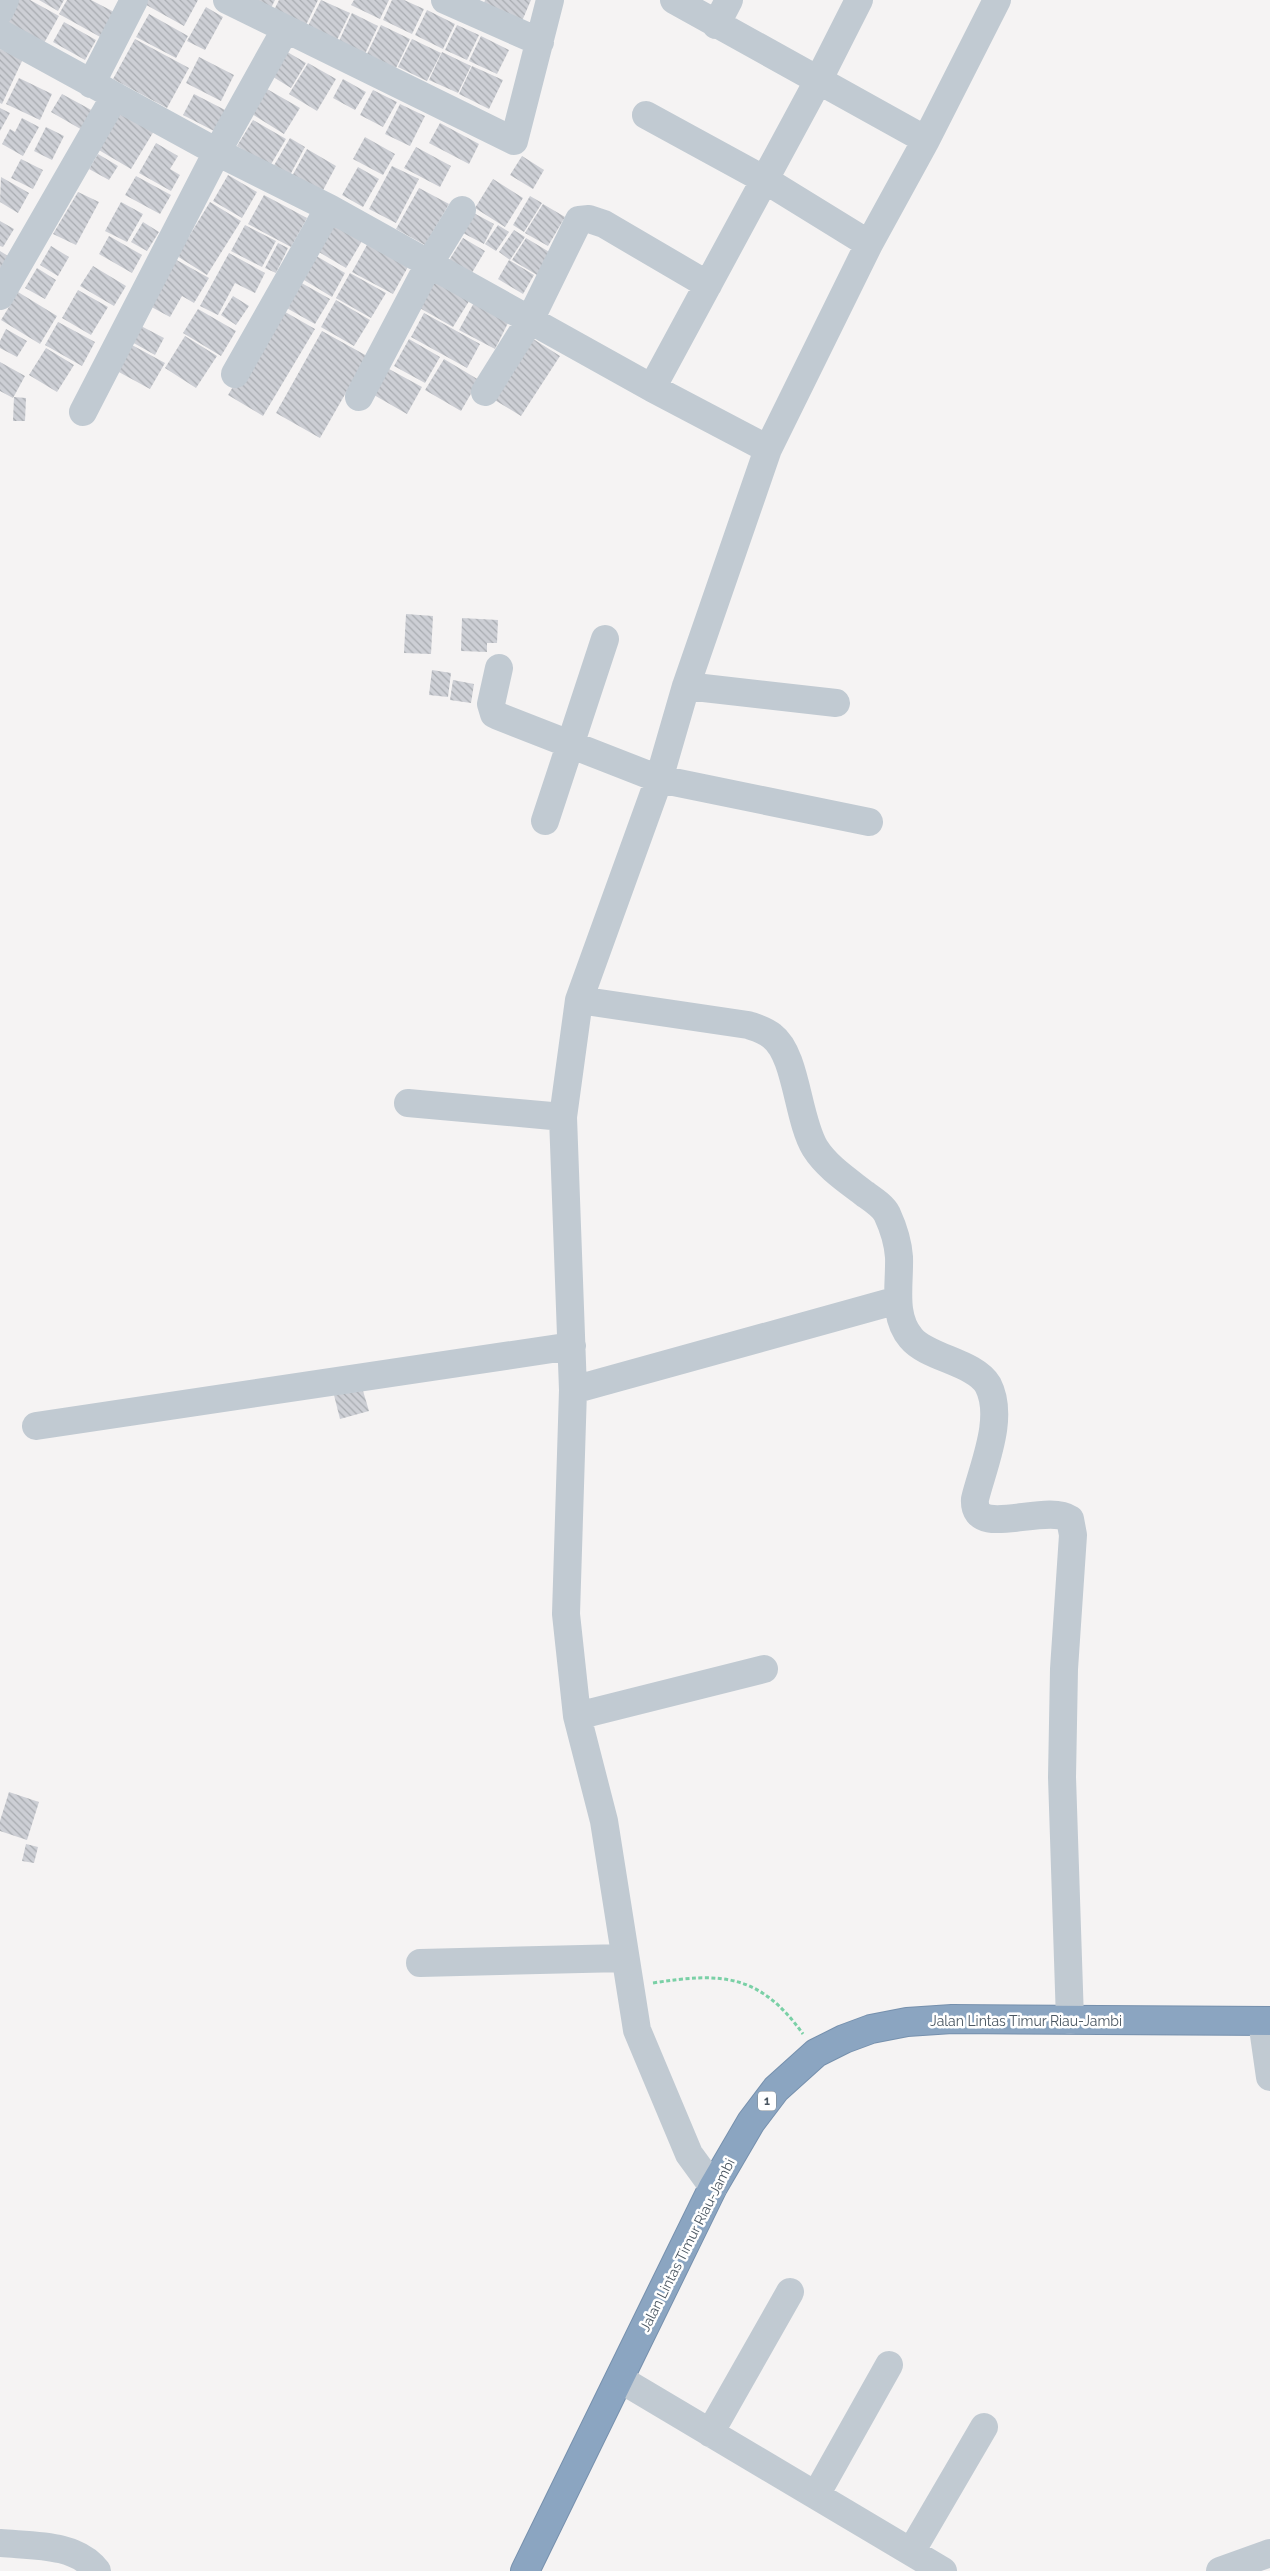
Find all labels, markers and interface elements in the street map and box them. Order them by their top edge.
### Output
street label: Jalan Lintas Timur Riau-Jambi [930,2013,1122,2029]
road number: 1 [758,2092,776,2110]
street label: Jalan Lintas Timur Riau-Jambi [636,2156,738,2334]

